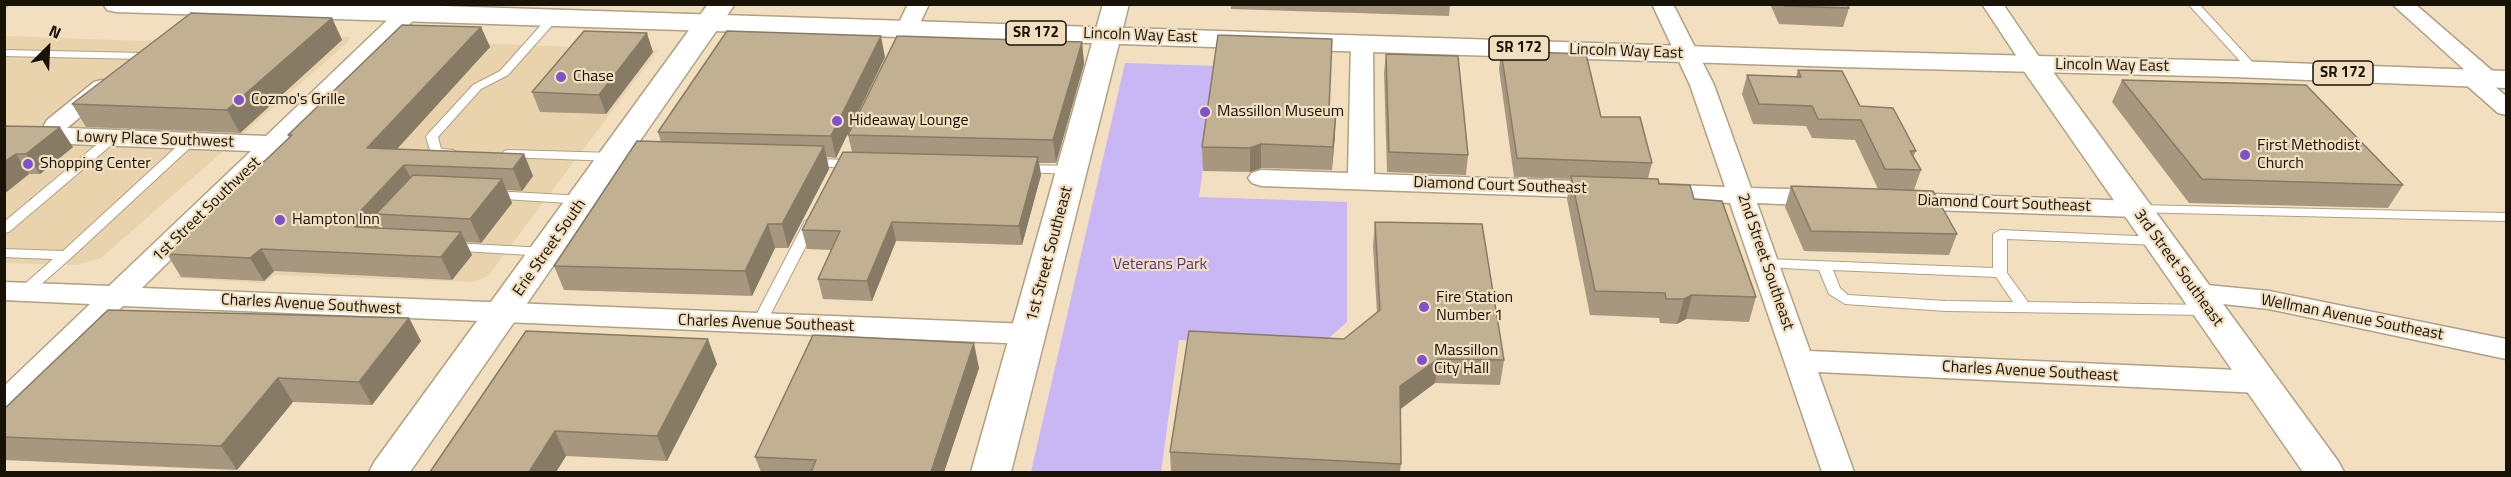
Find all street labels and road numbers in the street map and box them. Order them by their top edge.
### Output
road number: SR 172 [1006,21,1066,45]
street label: Lincoln Way East [1083,24,1197,48]
road number: SR 172 [1489,36,1549,60]
street label: Lincoln Way East [1569,40,1683,64]
street label: Lincoln Way East [2055,55,2169,77]
road number: SR 172 [2313,61,2373,85]
street label: Lowry Place Southwest [76,128,234,152]
street label: 1st Street Southwest [149,153,265,267]
street label: Diamond Court Southeast [1413,173,1587,199]
street label: 1st Street Southeast [1023,184,1077,324]
street label: 2nd Street Southeast [1733,191,1797,333]
street label: Diamond Court Southeast [1917,191,2091,217]
street label: Erie Street South [509,196,591,300]
street label: 3rd Street Southeast [2129,206,2227,330]
street label: Charles Avenue Southwest [221,291,401,319]
street label: Wellman Avenue Southeast [2259,291,2445,345]
street label: Charles Avenue Southeast [678,311,854,337]
street label: Charles Avenue Southeast [1942,358,2118,386]

